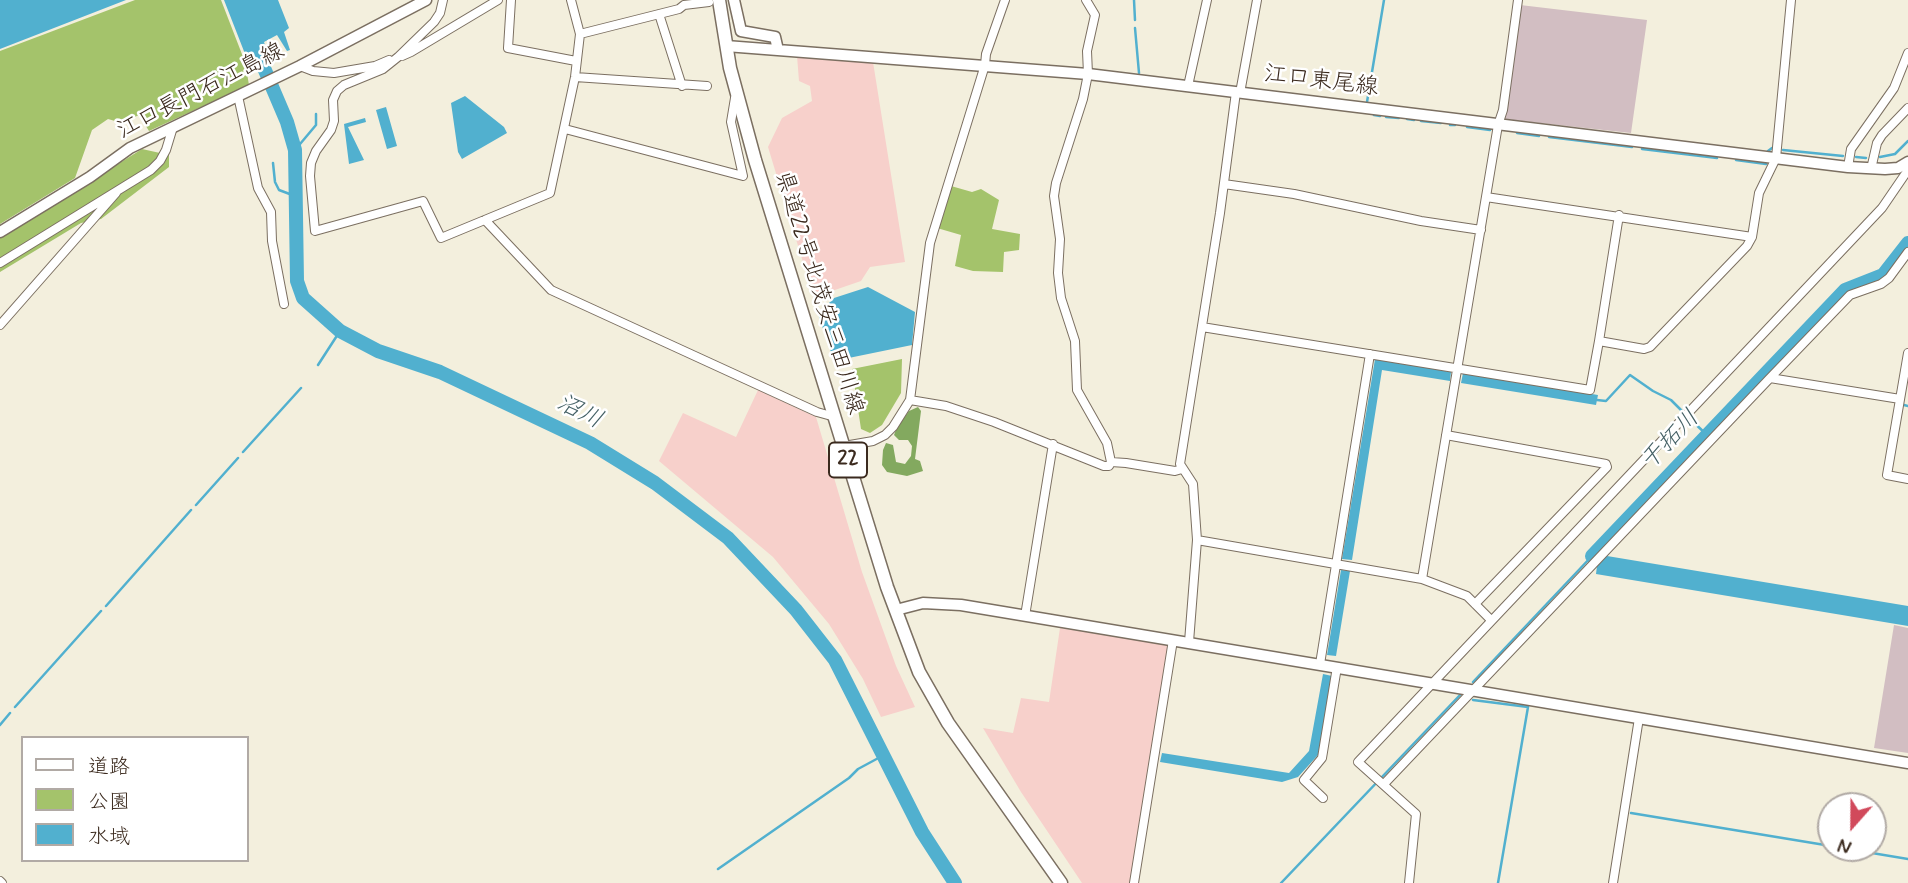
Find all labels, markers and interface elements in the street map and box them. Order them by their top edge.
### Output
street label: 江口長門石江島線 [113,38,289,146]
street label: 江口東尾線 [1262,61,1380,103]
street label: 県道22号北茂安三田川線 [768,168,868,418]
water label: 沼川 [551,390,607,436]
water label: 干拓川 [1636,405,1706,477]
road number: 22 [829,442,867,477]
legend [21,736,248,862]
text: 道路 [88,753,130,781]
text: 公園 [88,788,130,816]
north arrow [1817,792,1887,862]
text: 水域 [88,823,130,851]
text: N [1835,831,1855,859]

